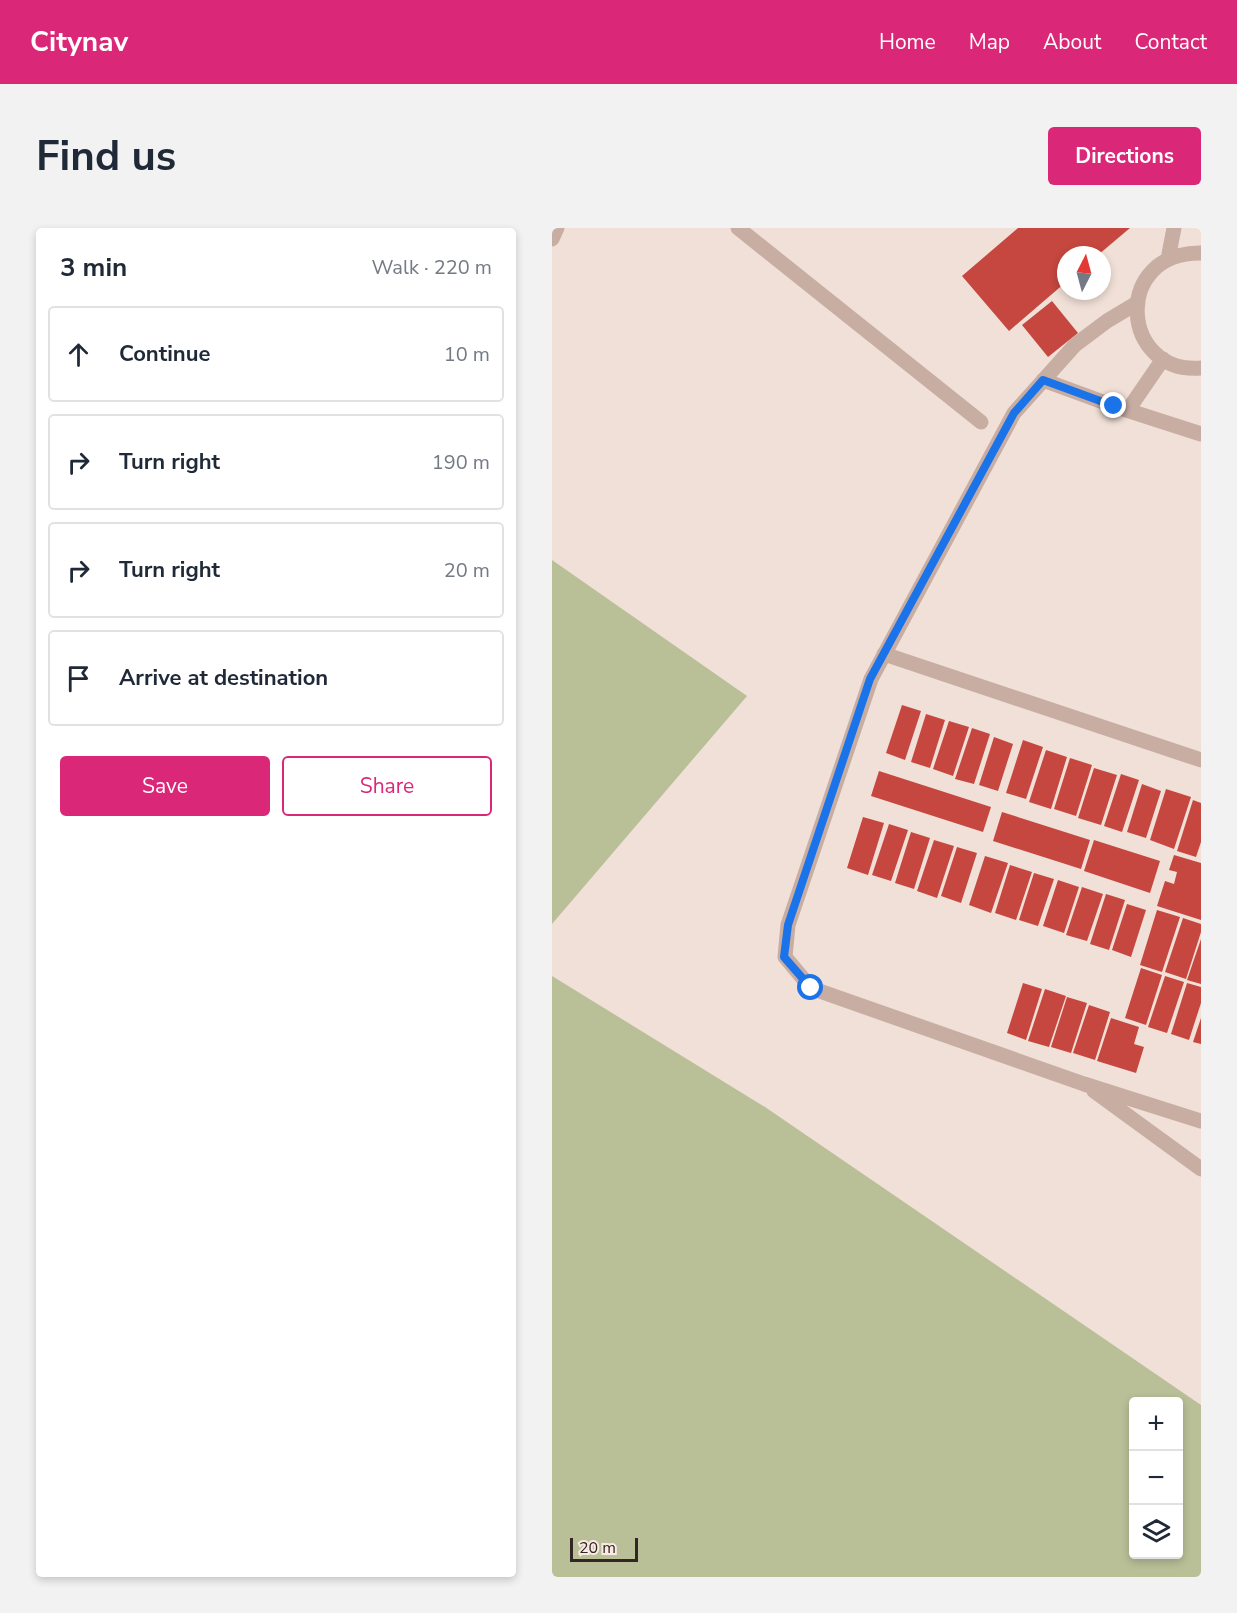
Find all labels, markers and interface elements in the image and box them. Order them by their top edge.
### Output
text: Citynav [30,23,128,61]
text: Home [879,28,936,56]
text: Map [969,28,1010,56]
text: About [1043,28,1101,56]
text: Contact [1134,28,1207,56]
button: Directions [1048,127,1201,185]
text: Find us [36,128,176,185]
north arrow [1057,246,1111,300]
text: 3 min [60,250,127,285]
text: Walk · 220 m [372,254,492,281]
icon: ahead [62,338,95,371]
text: Continue [119,339,210,369]
text: 10 m [444,341,490,368]
route end [1100,392,1126,418]
icon: right [62,446,95,479]
text: Turn right [119,447,220,477]
text: 190 m [432,449,490,476]
icon: right [62,554,95,587]
text: Turn right [119,555,220,585]
text: 20 m [444,557,490,584]
icon: arrive [62,662,95,695]
text: Arrive at destination [119,663,328,693]
button: Save [60,756,270,816]
button: Share [282,756,492,816]
route start [797,974,823,1000]
map controls [1129,1397,1183,1559]
button: + [1129,1397,1183,1451]
button: − [1129,1451,1183,1505]
button: layers [1129,1505,1183,1559]
scale bar [570,1535,638,1562]
text: 20 m [579,1537,616,1559]

